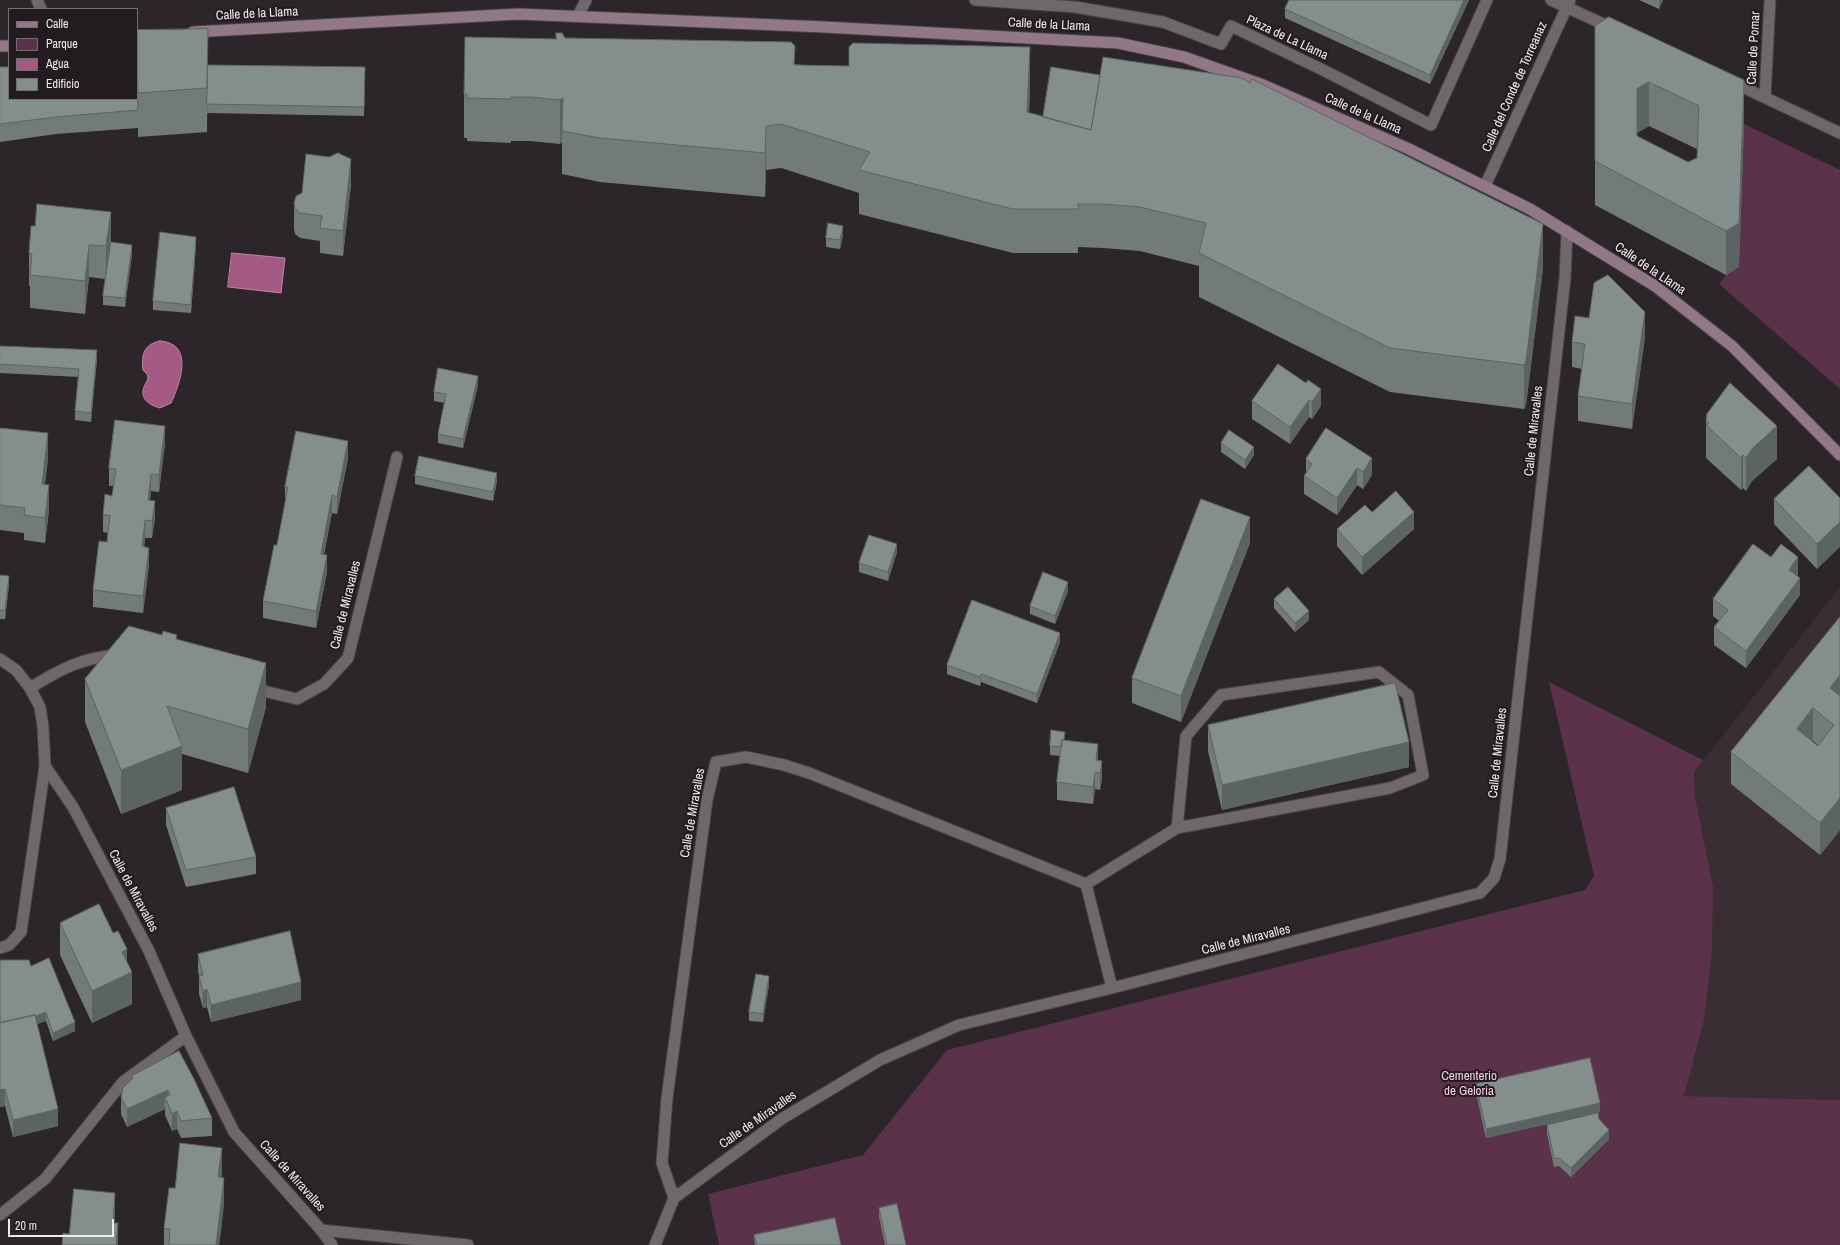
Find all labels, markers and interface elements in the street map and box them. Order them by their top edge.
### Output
street label: Calle de la Llama [215,4,299,24]
legend [8,8,138,100]
street label: Calle de Pomar [1744,11,1764,85]
street label: Plaza de La Llama [1244,12,1330,64]
street label: Calle de la Llama [1007,15,1091,35]
text: Calle [46,16,68,32]
street label: Calle del Conde de Torreanaz [1479,19,1551,155]
text: Parque [46,36,78,52]
text: Agua [46,56,69,72]
text: Edificio [46,76,79,92]
street label: Calle de la Llama [1322,90,1404,138]
street label: Calle de la Llama [1612,240,1688,298]
street label: Calle de Miravalles [1522,385,1546,477]
street label: Calle de Miravalles [327,559,365,651]
street label: Calle de Miravalles [1486,707,1510,799]
street label: Calle de Miravalles [677,767,709,859]
street label: Calle de Miravalles [105,847,161,935]
street label: Calle de Miravalles [1200,921,1292,959]
park label: Cementerio de Geloria [1441,1069,1497,1100]
street label: Calle de Miravalles [716,1088,800,1152]
street label: Calle de Miravalles [256,1137,328,1215]
scale bar [10,1211,116,1237]
text: 20 m [15,1218,37,1234]

